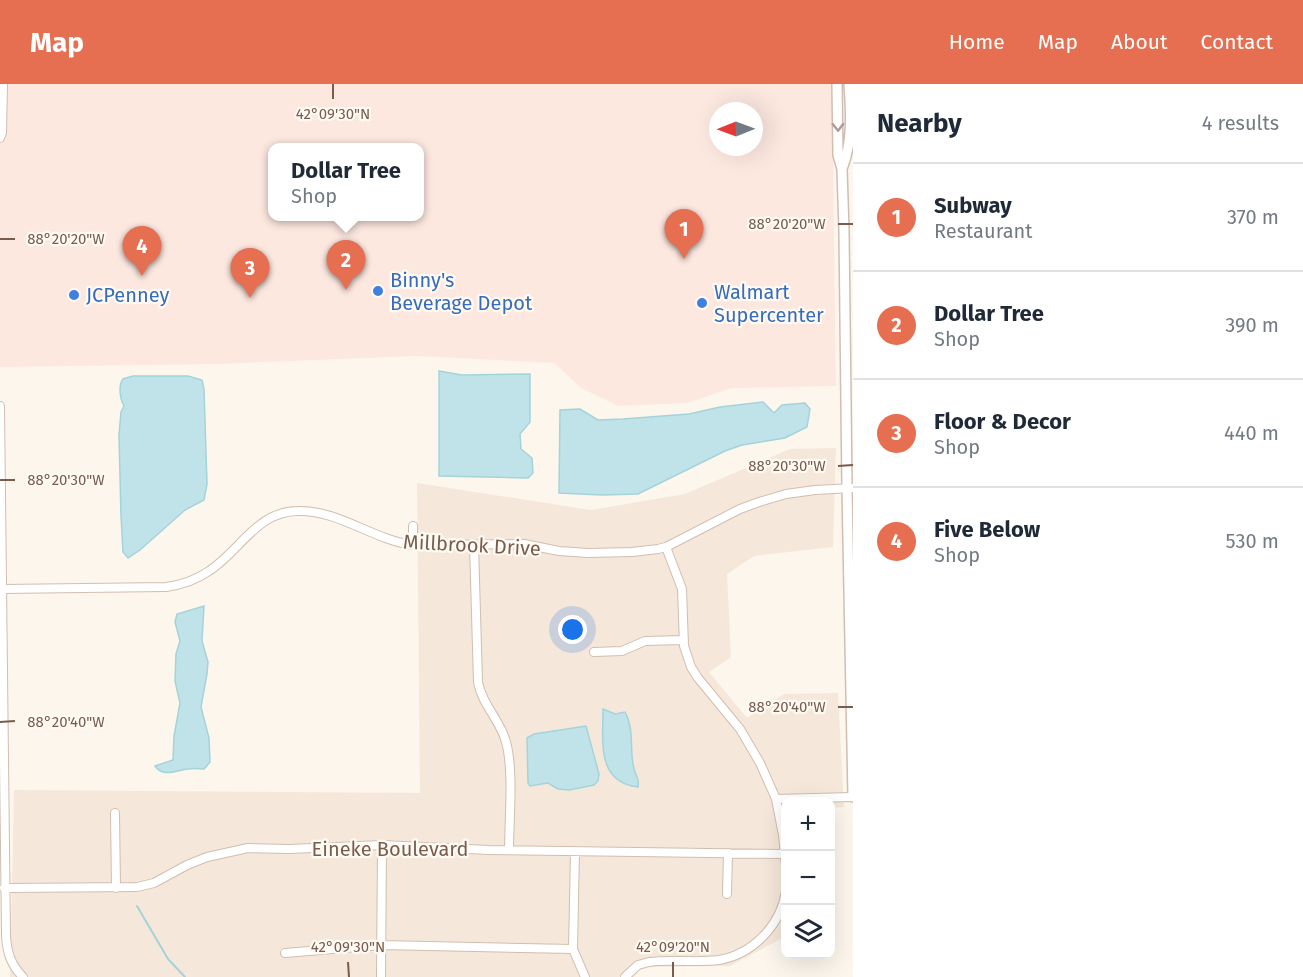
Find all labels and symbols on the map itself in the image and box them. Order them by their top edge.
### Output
north arrow [709,102,763,156]
text: 42°09'30"N [296,105,370,123]
one-way arrow [831,122,844,131]
pin: 1 [664,210,704,259]
text: 88°20'20"W [748,215,826,233]
pin: 4 [122,226,162,276]
text: 88°20'20"W [27,230,105,248]
pin: 2 [326,240,366,290]
pin: 3 [230,248,270,298]
place label: Binny's Beverage Depot [390,268,533,315]
place label: Walmart Supercenter [714,280,824,327]
place label: JCPenney [86,283,169,307]
marker: Binny's Beverage Depot [371,284,385,298]
marker: JCPenney [67,288,81,302]
marker: Walmart Supercenter [695,296,709,310]
text: 88°20'30"W [748,457,826,475]
text: 88°20'30"W [27,471,105,489]
street label: Millbrook Drive [403,529,541,561]
your location [558,615,587,644]
text: 88°20'40"W [748,698,826,716]
text: 88°20'40"W [27,713,105,731]
street label: Eineke Boulevard [312,837,468,861]
text: 42°09'30"N [311,938,385,956]
text: 42°09'20"N [636,938,710,956]

